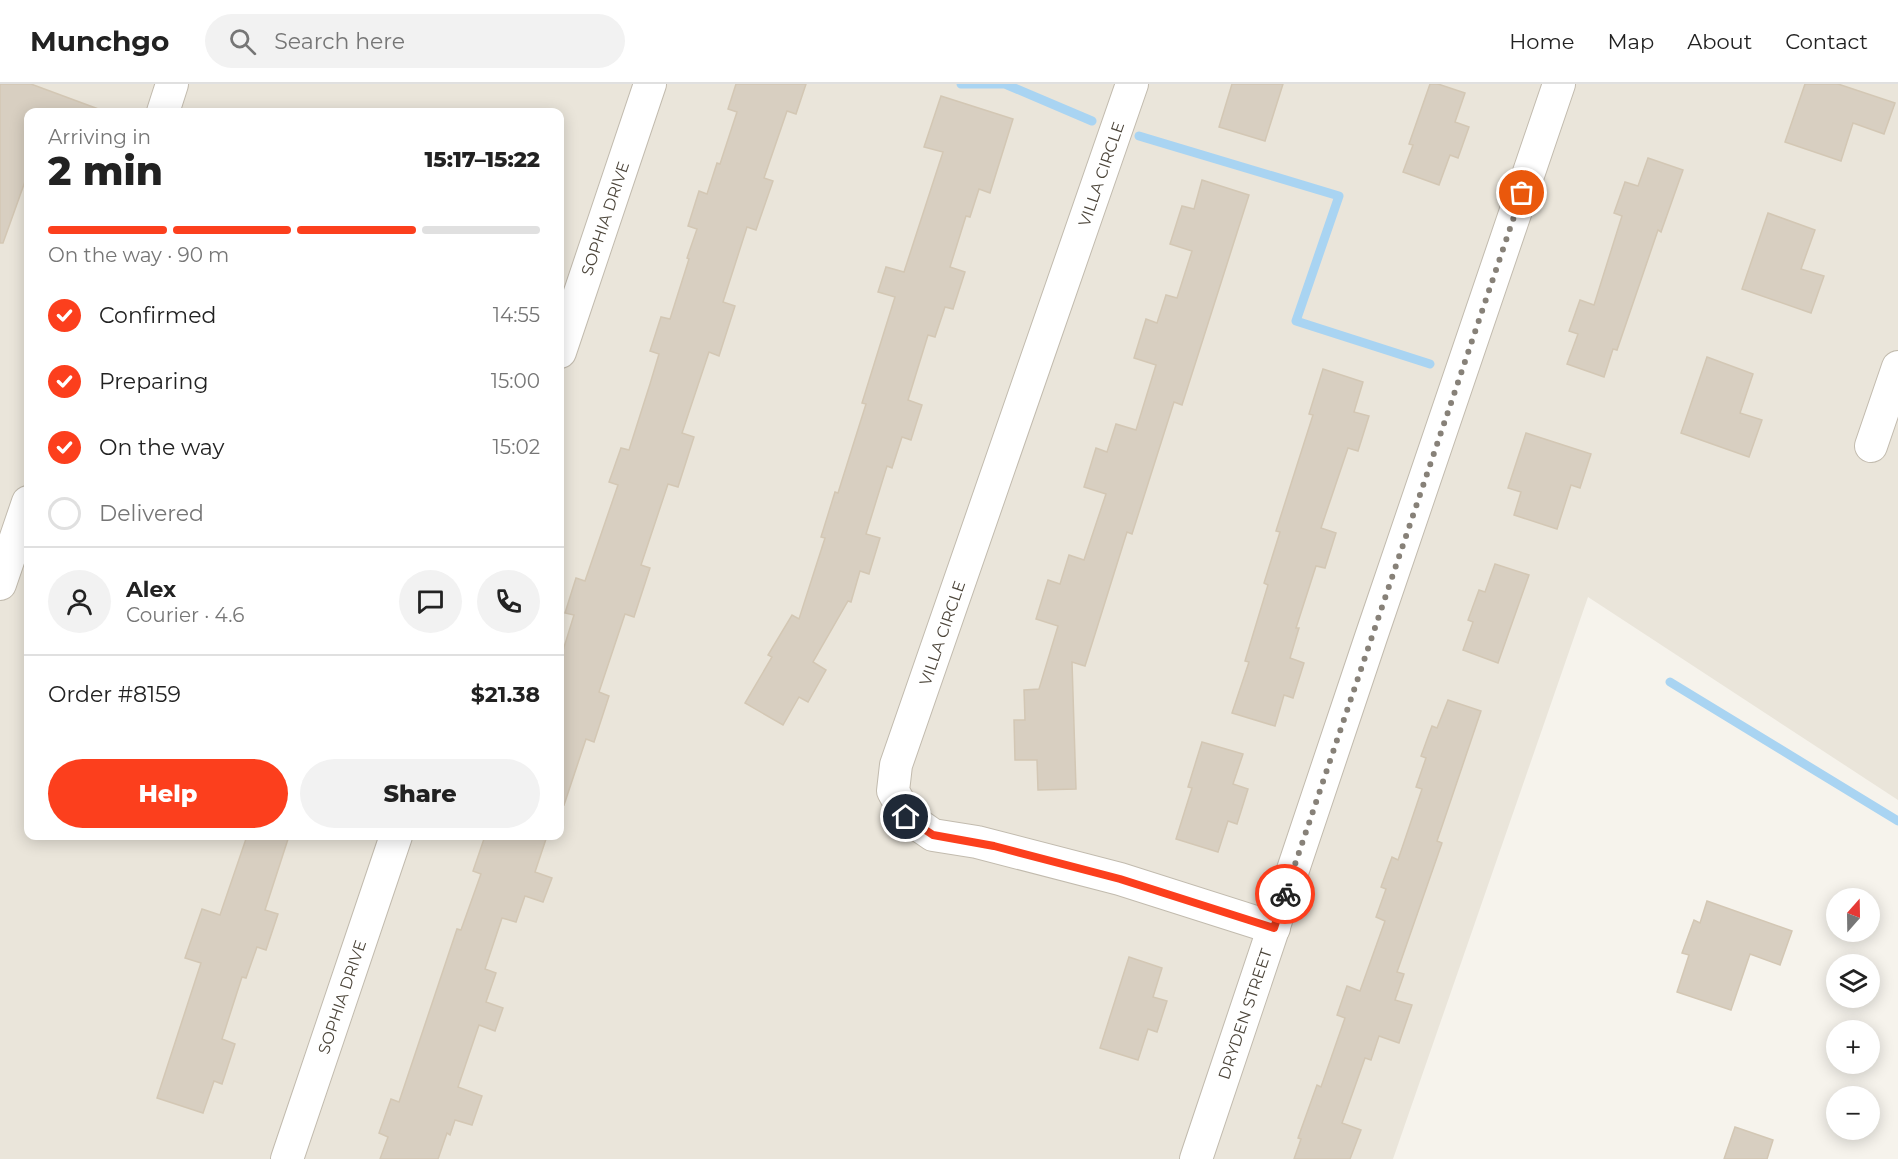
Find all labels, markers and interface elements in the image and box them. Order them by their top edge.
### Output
search box [205,14,625,68]
text: Munchgo [30,24,169,58]
icon: search [226,25,259,58]
text: Search here [274,28,405,55]
text: Home [1509,29,1574,54]
text: Map [1607,29,1654,54]
text: About [1687,29,1752,54]
text: Contact [1785,29,1868,54]
street label: VILLA CIRCLE [1075,119,1128,229]
text: Arriving in [48,125,151,149]
text: 15:17–15:22 [424,146,540,173]
text: 2 min [48,147,163,195]
street label: SOPHIA DRIVE [577,159,633,278]
pin [1496,167,1547,218]
icon: bag [1505,176,1538,209]
text: On the way · 90 m [48,243,229,267]
icon: check [48,299,81,332]
text: Confirmed [99,302,216,329]
text: 14:55 [493,303,540,327]
icon: check [48,365,81,398]
text: Preparing [99,368,208,395]
text: 15:00 [491,369,540,393]
icon: check [48,431,81,464]
text: On the way [99,434,224,461]
text: 15:02 [493,435,540,459]
text: Delivered [99,500,204,527]
button: person [48,570,111,633]
button: chat [399,570,462,633]
button: phone [477,570,540,633]
text: Alex [126,576,176,603]
street label: VILLA CIRCLE [916,578,969,688]
text: Courier · 4.6 [126,603,244,627]
text: Order #8159 [48,681,181,708]
text: $21.38 [471,681,540,708]
button: Help [48,759,288,828]
button: Share [300,759,540,828]
pin [880,791,931,842]
icon: home [889,800,922,833]
courier [1255,864,1315,924]
icon: bike [1269,878,1302,911]
north arrow [1826,888,1880,942]
map controls [1826,888,1880,1140]
street label: SOPHIA DRIVE [314,938,370,1057]
street label: DRYDEN STREET [1214,945,1276,1082]
button: layers [1826,954,1880,1008]
button: + [1826,1020,1880,1074]
button: − [1826,1086,1880,1140]

